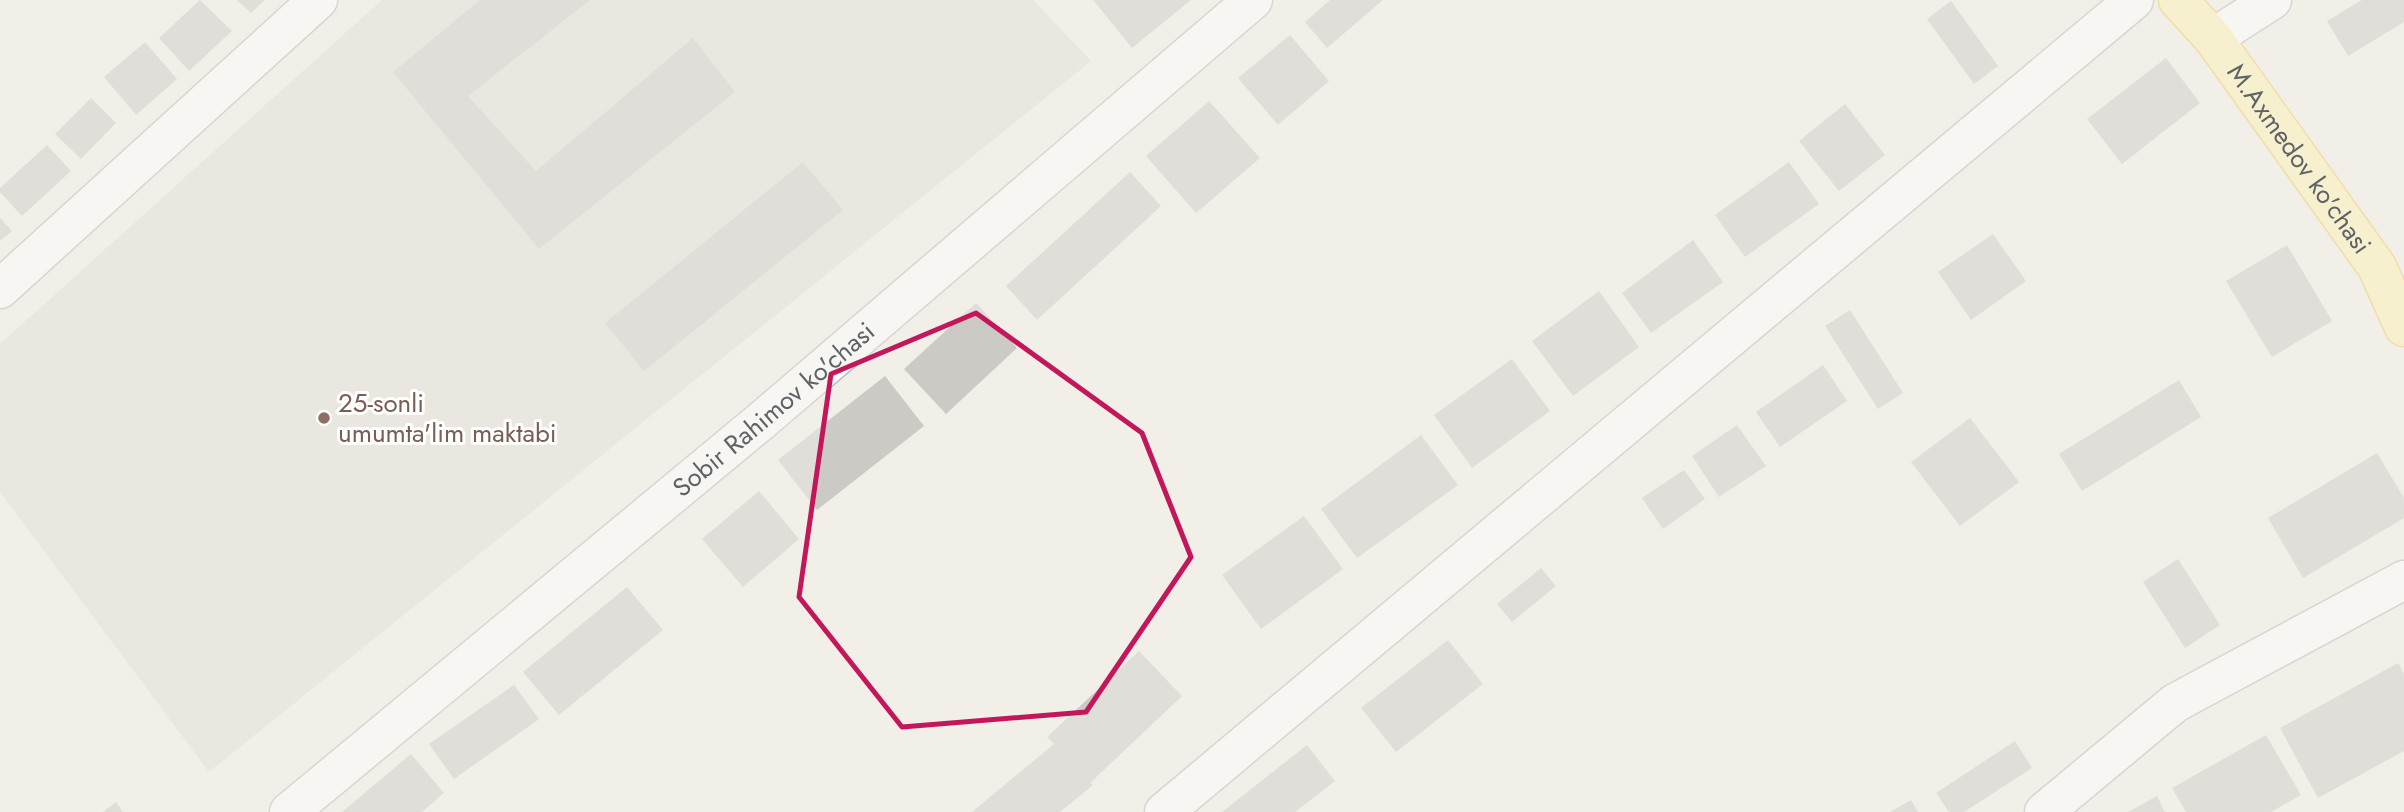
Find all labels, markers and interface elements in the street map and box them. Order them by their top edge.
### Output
street label: M.Axmedov ko'chasi [2218,56,2381,262]
street label: Sobir Rahimov ko'chasi [664,313,883,506]
place label: 25-sonli umumta'lim maktabi [338,384,557,452]
marker: 25-sonli umumta'lim maktabi [316,410,332,426]

